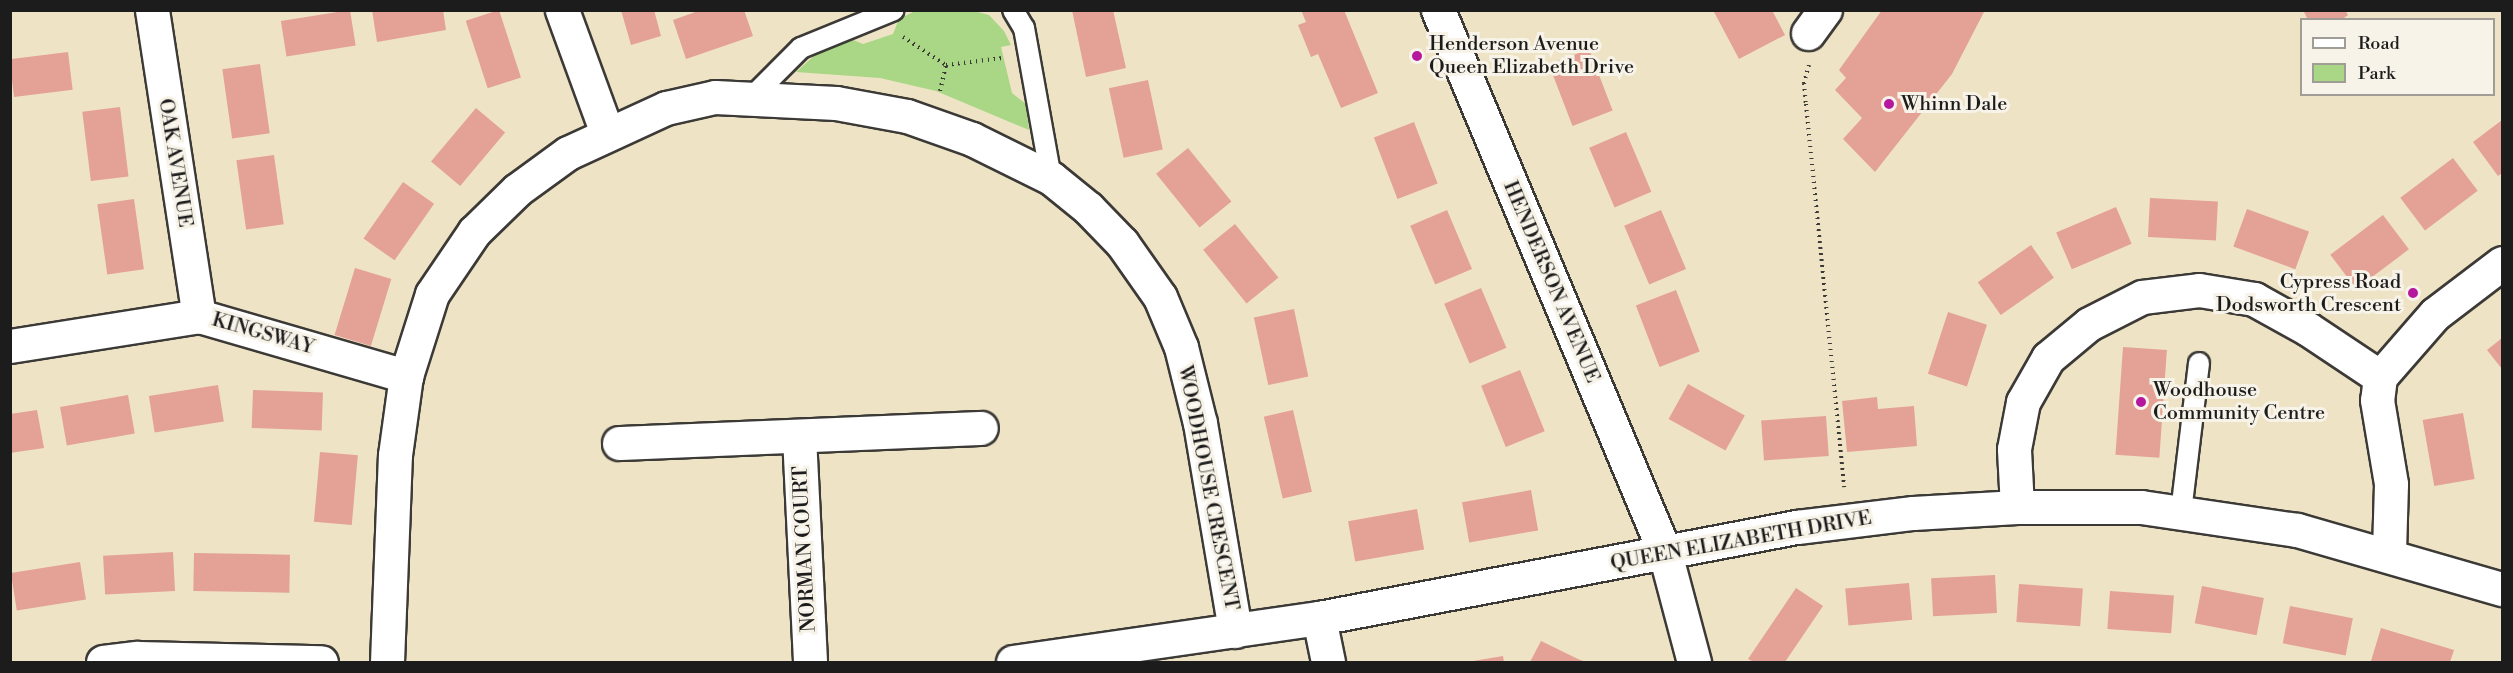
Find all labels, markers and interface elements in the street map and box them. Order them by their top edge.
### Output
legend [2300,18,2495,96]
text: Road [2358,32,2400,55]
place label: Henderson Avenue Queen Elizabeth Drive [1429,33,1634,80]
marker: Henderson Avenue Queen Elizabeth Drive [1410,49,1424,63]
text: Park [2358,62,2395,85]
place label: Whinn Dale [1901,92,2007,116]
street label: OAK AVENUE [153,97,197,229]
marker: Whinn Dale [1882,97,1896,111]
street label: HENDERSON AVENUE [1498,178,1604,386]
place label: Cypress Road Dodsworth Crescent [2216,270,2401,317]
marker: Cypress Road Dodsworth Crescent [2406,286,2420,300]
street label: KINGSWAY [209,308,317,360]
street label: WOODHOUSE CRESCENT [1172,363,1244,613]
place label: Woodhouse Community Centre [2153,378,2325,425]
marker: Woodhouse Community Centre [2134,395,2148,409]
street label: NORMAN COURT [789,465,821,633]
street label: QUEEN ELIZABETH DRIVE [1609,506,1873,576]

